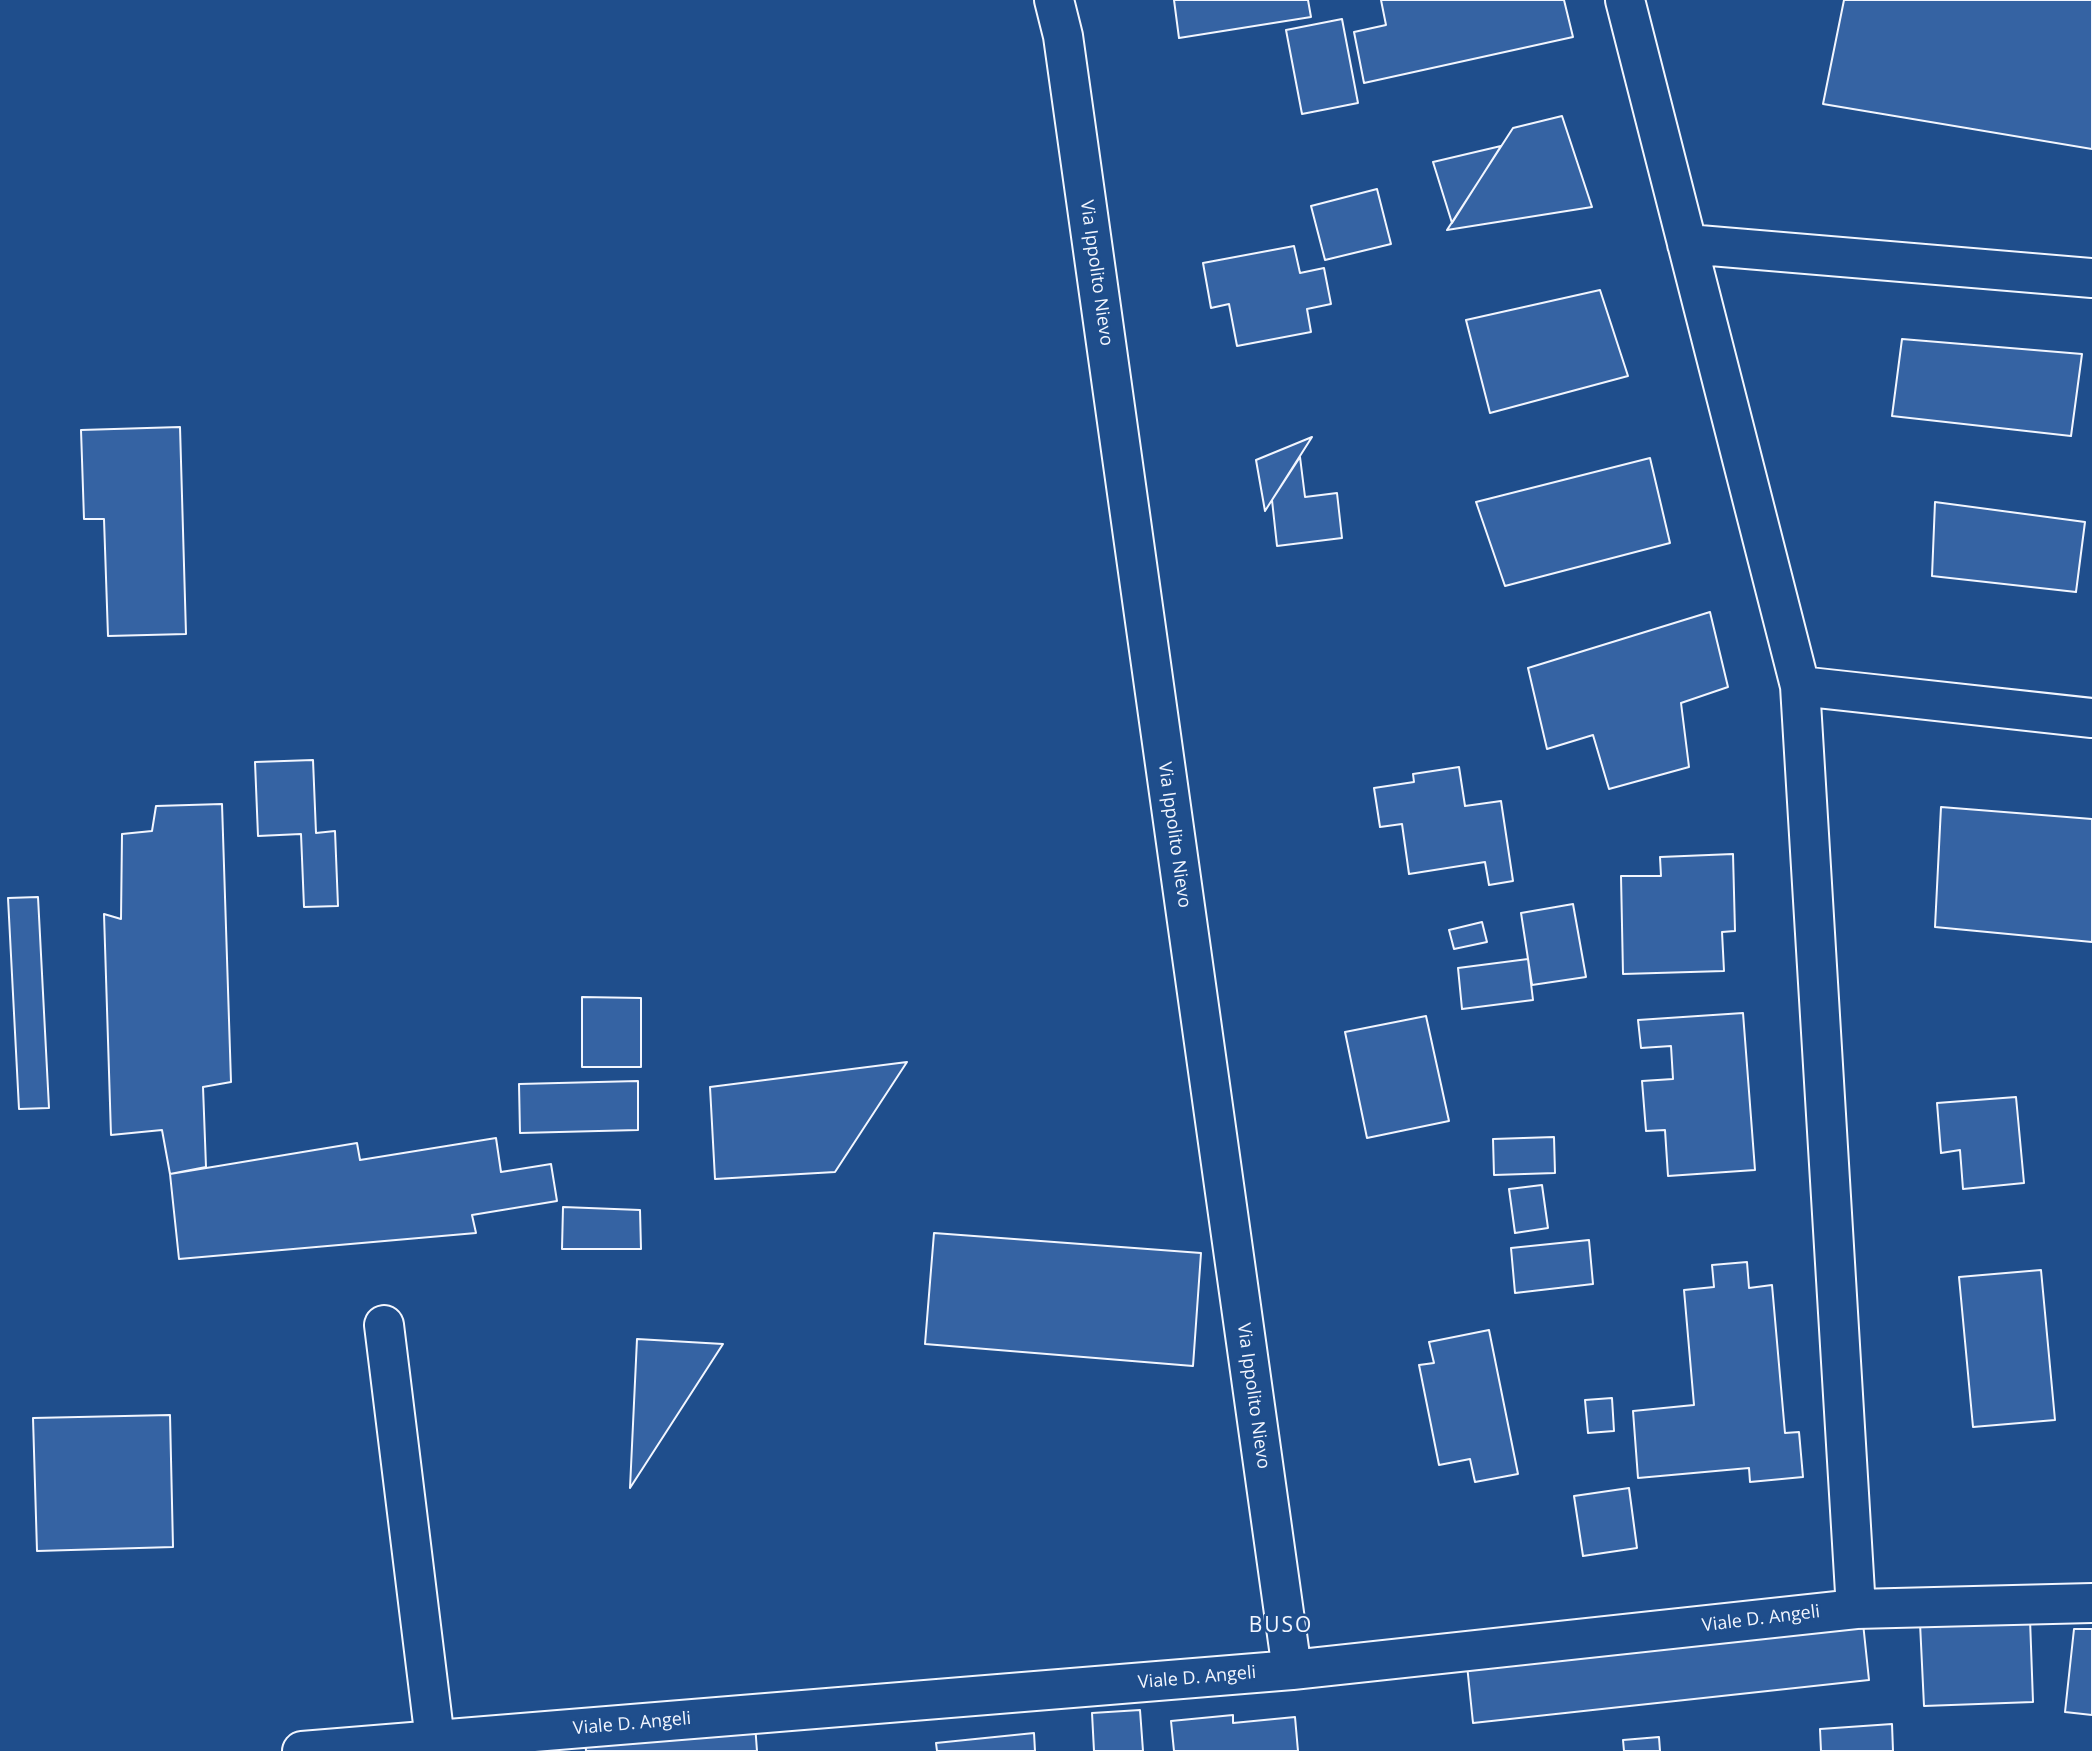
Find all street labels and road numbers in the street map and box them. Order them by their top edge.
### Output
street label: Via Ippolito Nievo [1075,199,1117,347]
street label: Via Ippolito Nievo [1153,761,1195,909]
street label: Via Ippolito Nievo [1232,1322,1274,1470]
street label: Viale D. Angeli [1701,1601,1821,1637]
street label: Viale D. Angeli [1137,1662,1257,1694]
street label: Viale D. Angeli [572,1708,692,1740]

